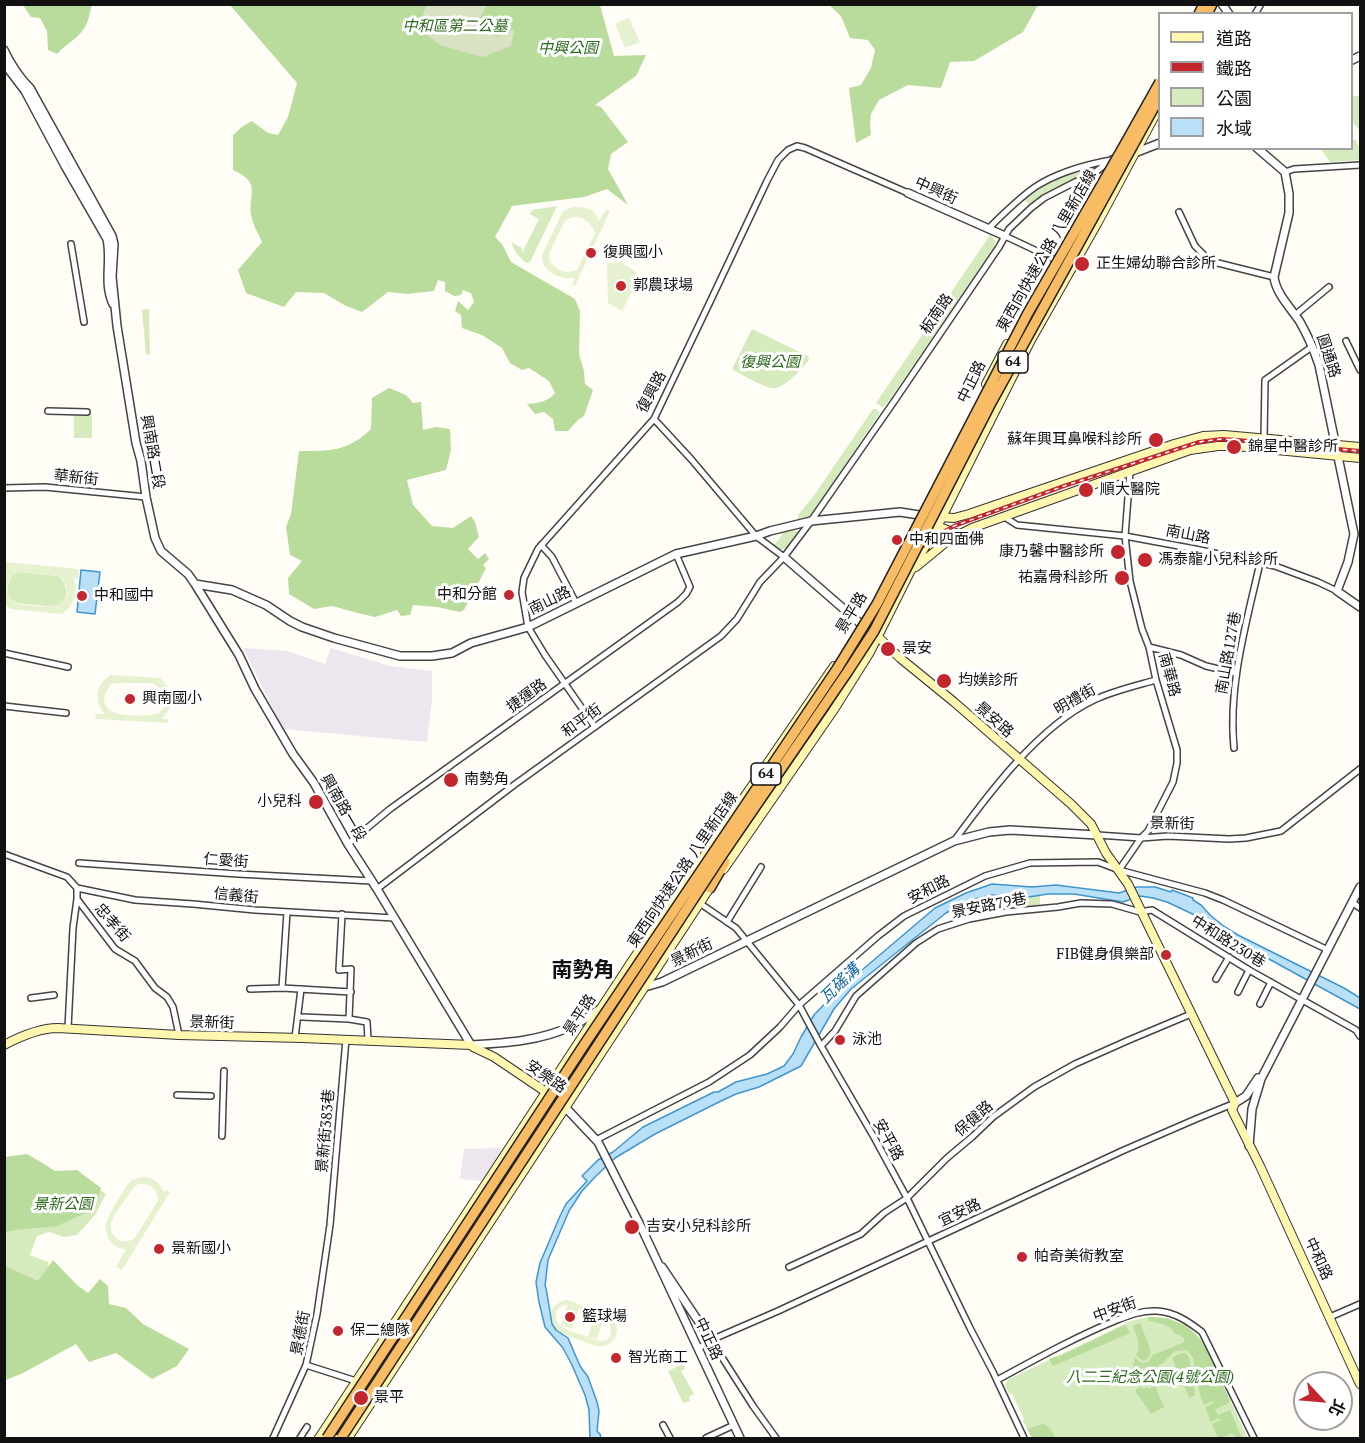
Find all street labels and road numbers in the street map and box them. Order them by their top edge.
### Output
street label: 東西向快速公路 八里新店線 [993,167,1101,335]
street label: 中興街 [912,174,960,208]
street label: 板南路 [917,290,957,338]
street label: 圓通路 [1312,332,1344,380]
road number: 64 [998,351,1028,373]
street label: 中正路 [954,358,990,406]
street label: 復興路 [633,368,671,416]
street label: 興南路二段 [137,414,167,490]
street label: 華新街 [53,467,99,489]
street label: 南山路 [1164,522,1212,548]
street label: 南山路 [526,583,574,619]
street label: 景平路 [833,589,871,637]
street label: 南山路127巷 [1213,610,1245,696]
street label: 南華路 [1154,651,1184,699]
street label: 捷運路 [504,675,550,717]
street label: 明禮街 [1051,681,1099,719]
street label: 景安路 [971,698,1017,742]
street label: 和平街 [559,700,605,742]
road number: 64 [751,763,781,785]
street label: 興南路一段 [316,771,370,845]
street label: 東西向快速公路 八里新店線 [624,789,742,951]
street label: 景新街 [1149,815,1195,833]
street label: 仁愛街 [203,850,249,872]
street label: 安和路 [905,872,953,908]
street label: 信義街 [213,885,259,907]
street label: 景安路79巷 [950,890,1028,922]
street label: 忠孝街 [90,900,134,946]
street label: 中和路230巷 [1188,912,1268,972]
street label: 景新街 [668,935,716,971]
street label: 景平路 [560,991,600,1039]
street label: 景新街 [189,1013,235,1033]
street label: 安樂路 [522,1057,570,1097]
street label: 景新街383巷 [313,1088,339,1174]
street label: 保健路 [951,1097,997,1141]
street label: 安平路 [869,1116,907,1164]
street label: 宜安路 [936,1195,984,1231]
street label: 中和路 [1300,1235,1336,1283]
street label: 中安街 [1091,1294,1139,1326]
street label: 景德街 [288,1309,314,1357]
street label: 中正路 [690,1315,726,1363]

